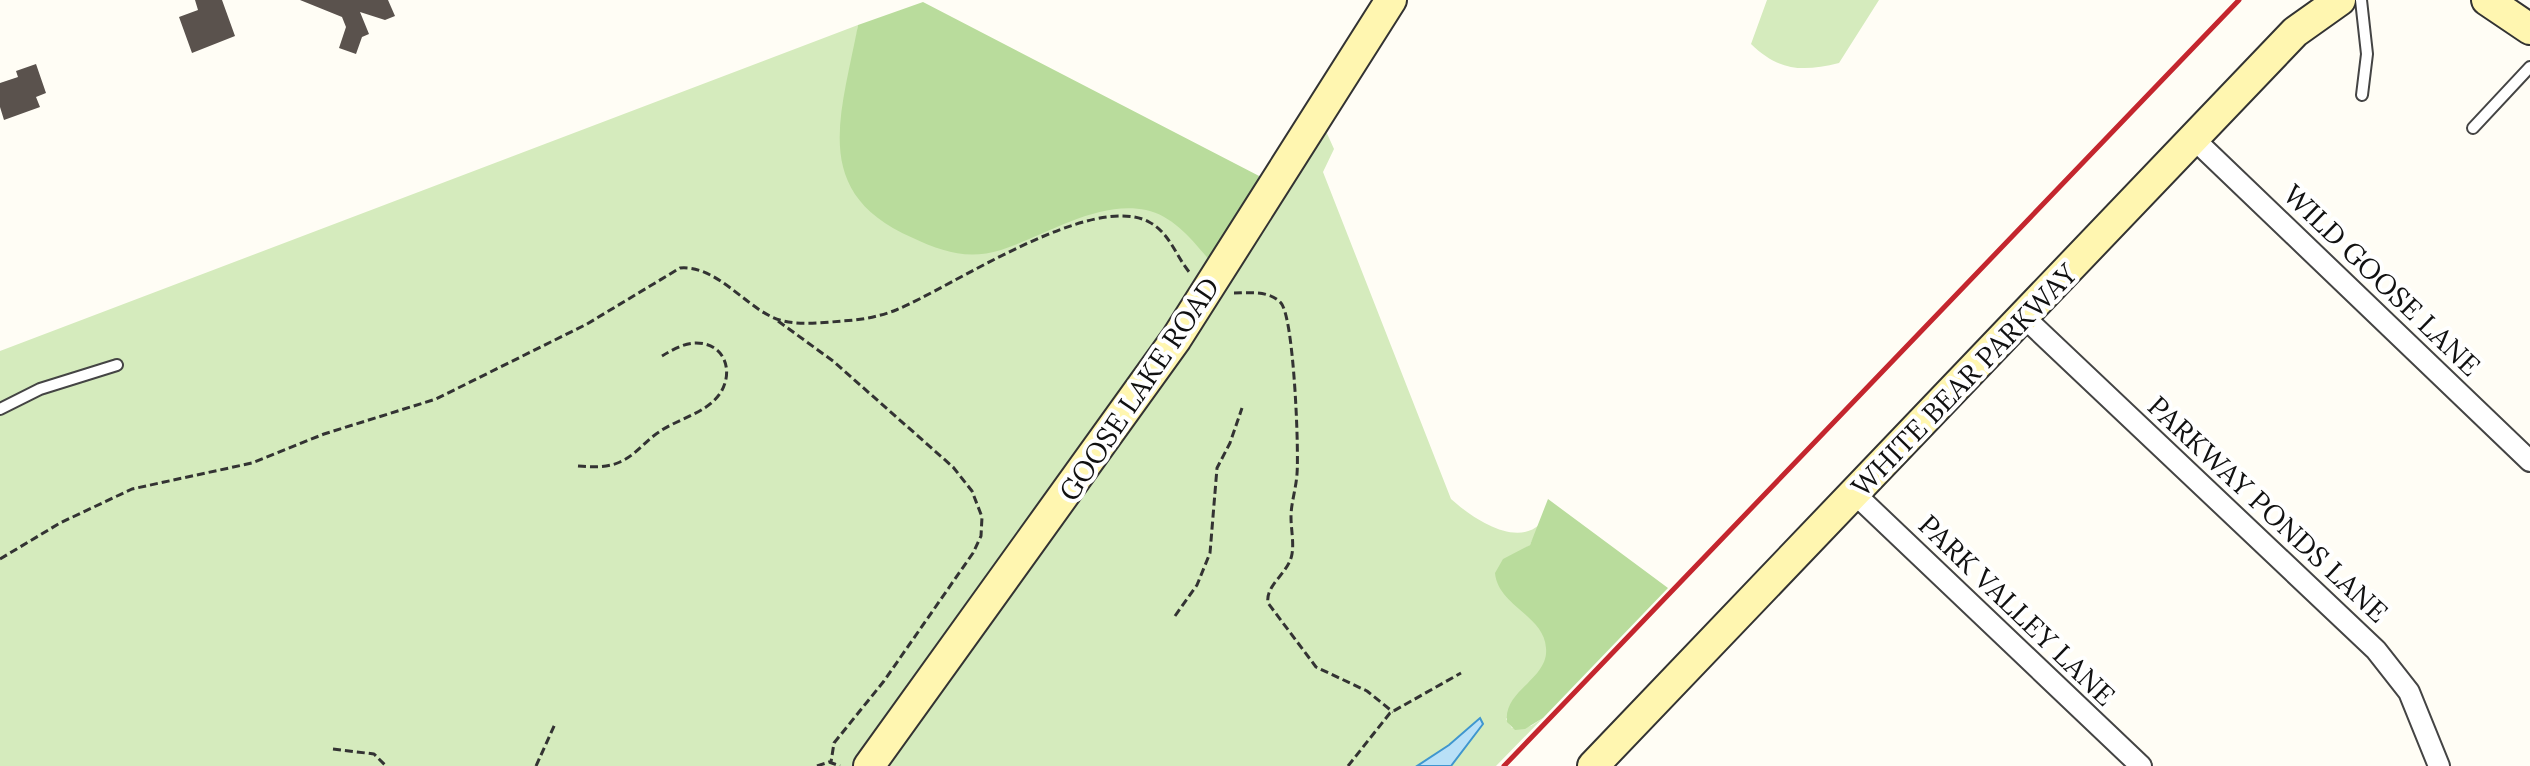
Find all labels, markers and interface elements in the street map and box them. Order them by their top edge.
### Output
street label: WILD GOOSE LANE [2276,177,2488,383]
street label: WHITE BEAR PARKWAY [1843,255,2086,504]
street label: GOOSE LAKE ROAD [1051,270,1227,508]
street label: PARKWAY PONDS LANE [2140,388,2396,630]
street label: PARK VALLEY LANE [1911,507,2123,713]

